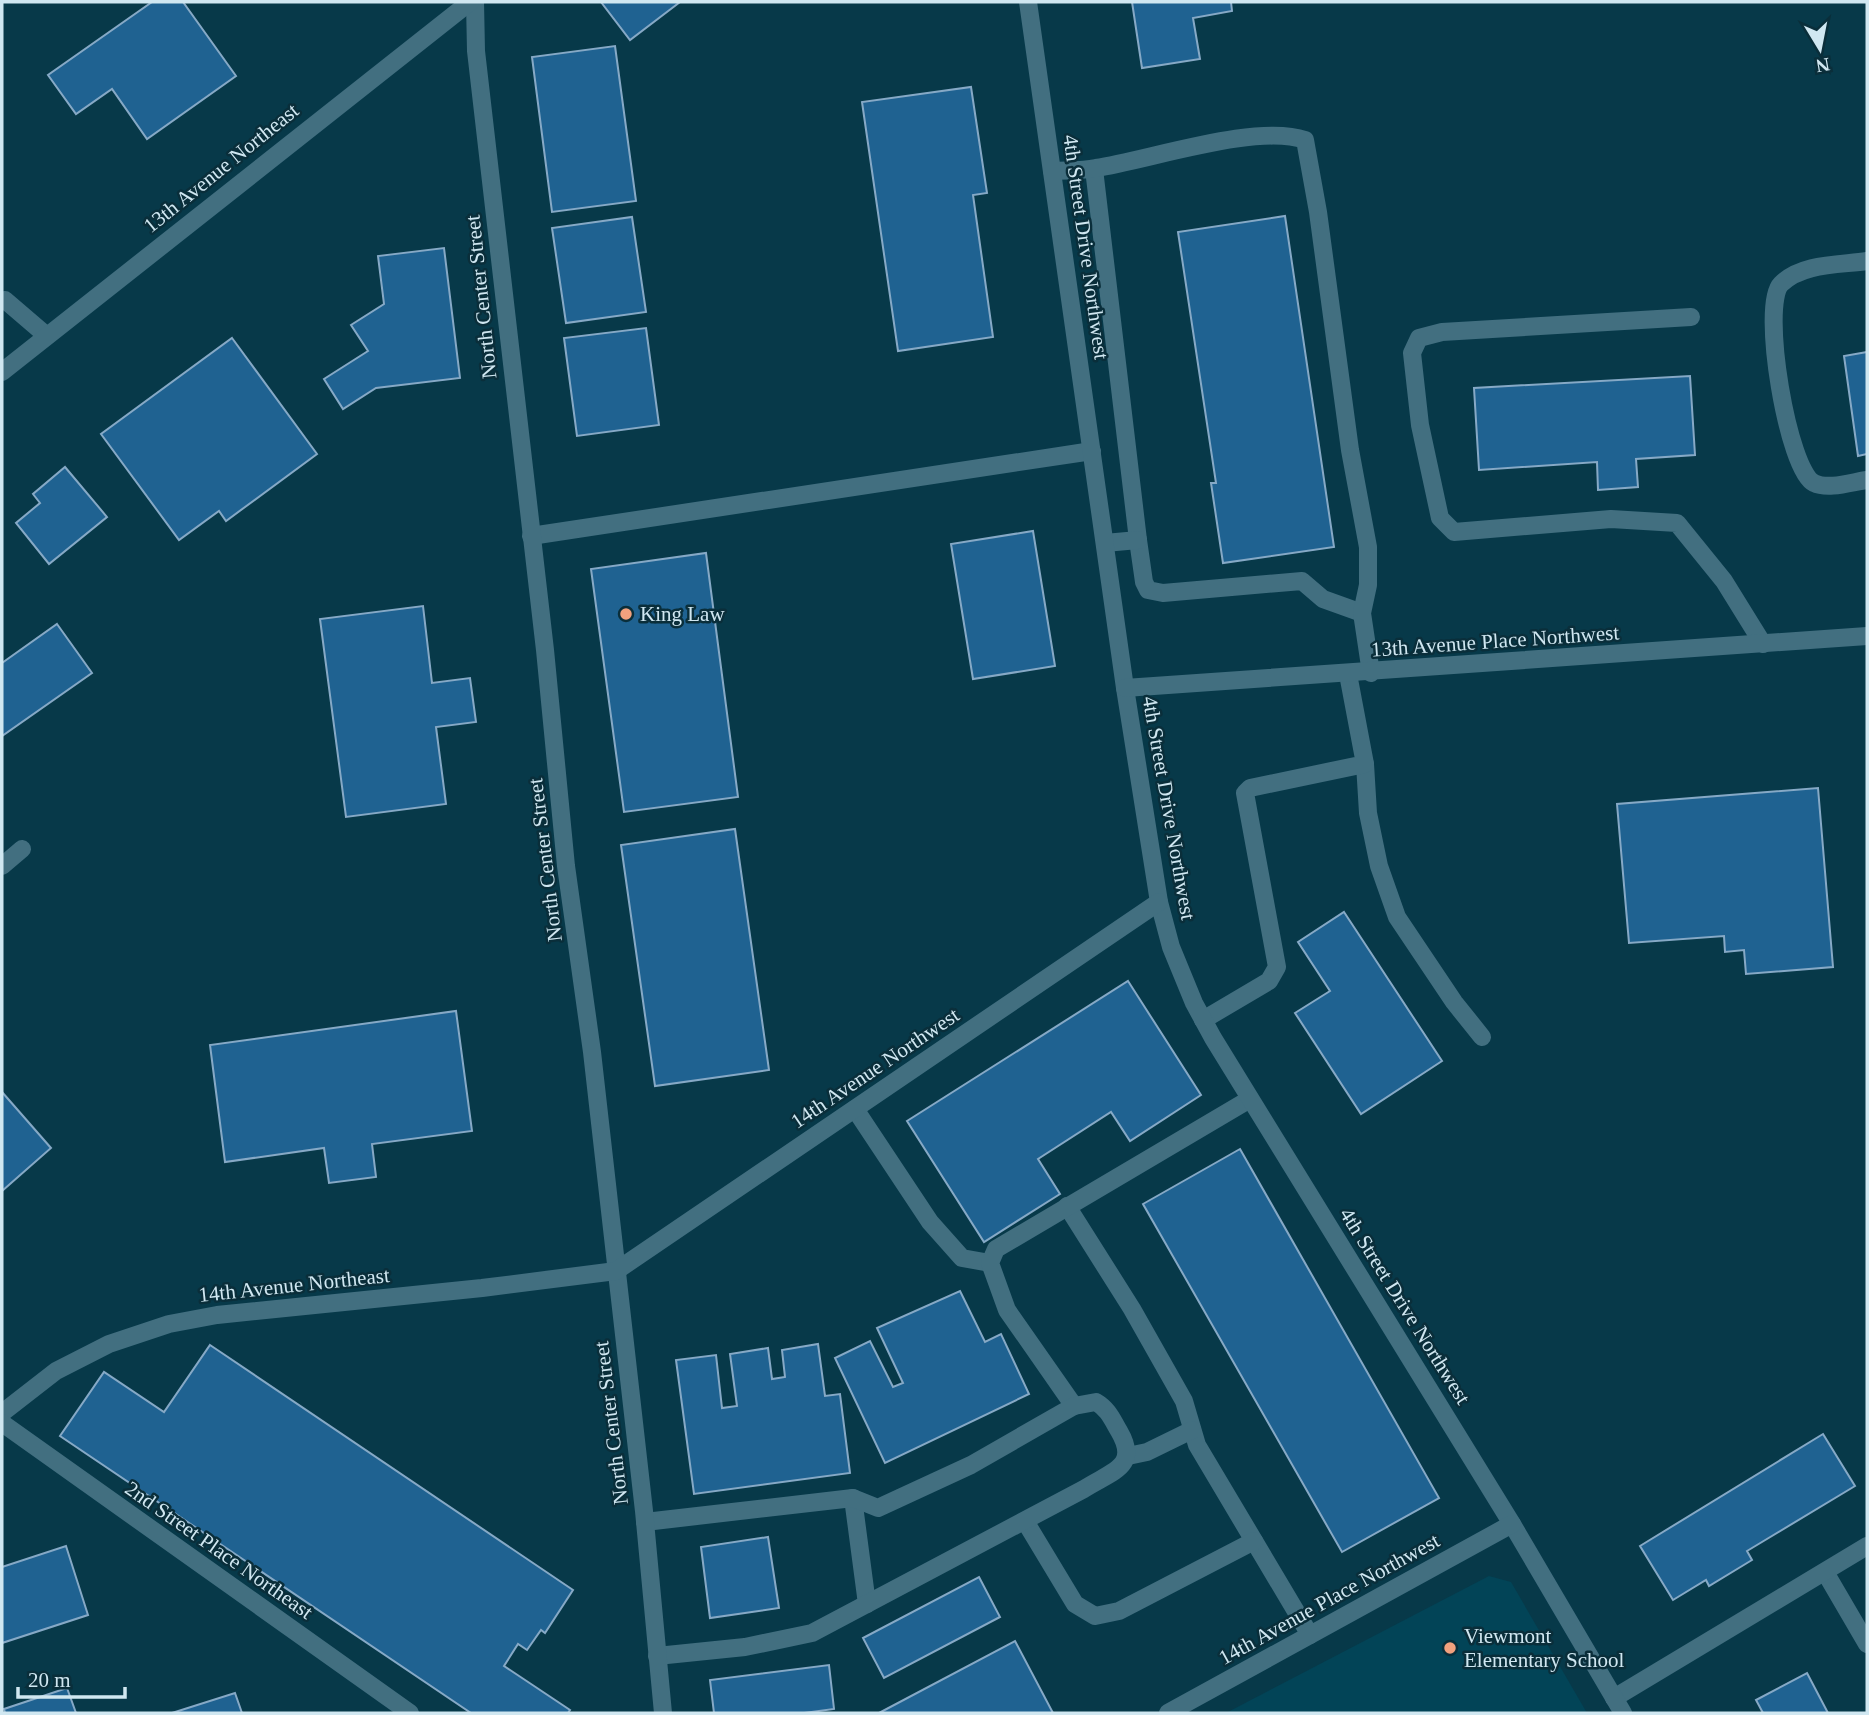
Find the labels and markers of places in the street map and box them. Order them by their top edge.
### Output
place label: King Law [640,602,725,626]
marker: King Law [618,606,634,622]
place label: Viewmont Elementary School [1464,1624,1625,1672]
marker: Viewmont Elementary School [1442,1640,1458,1656]

